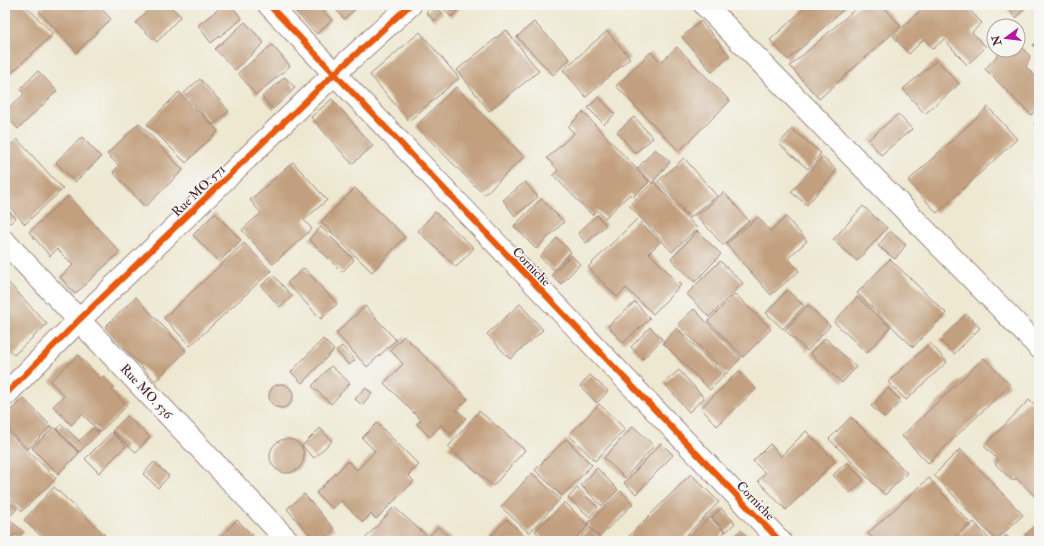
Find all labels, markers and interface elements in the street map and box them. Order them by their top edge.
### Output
north arrow [986,18,1026,58]
text: N [989,33,1005,48]
street label: Rue MO. 571 [169,161,229,220]
street label: Corniche [509,244,554,290]
street label: Rue MO. 536 [117,361,177,423]
street label: Corniche [733,478,778,524]

